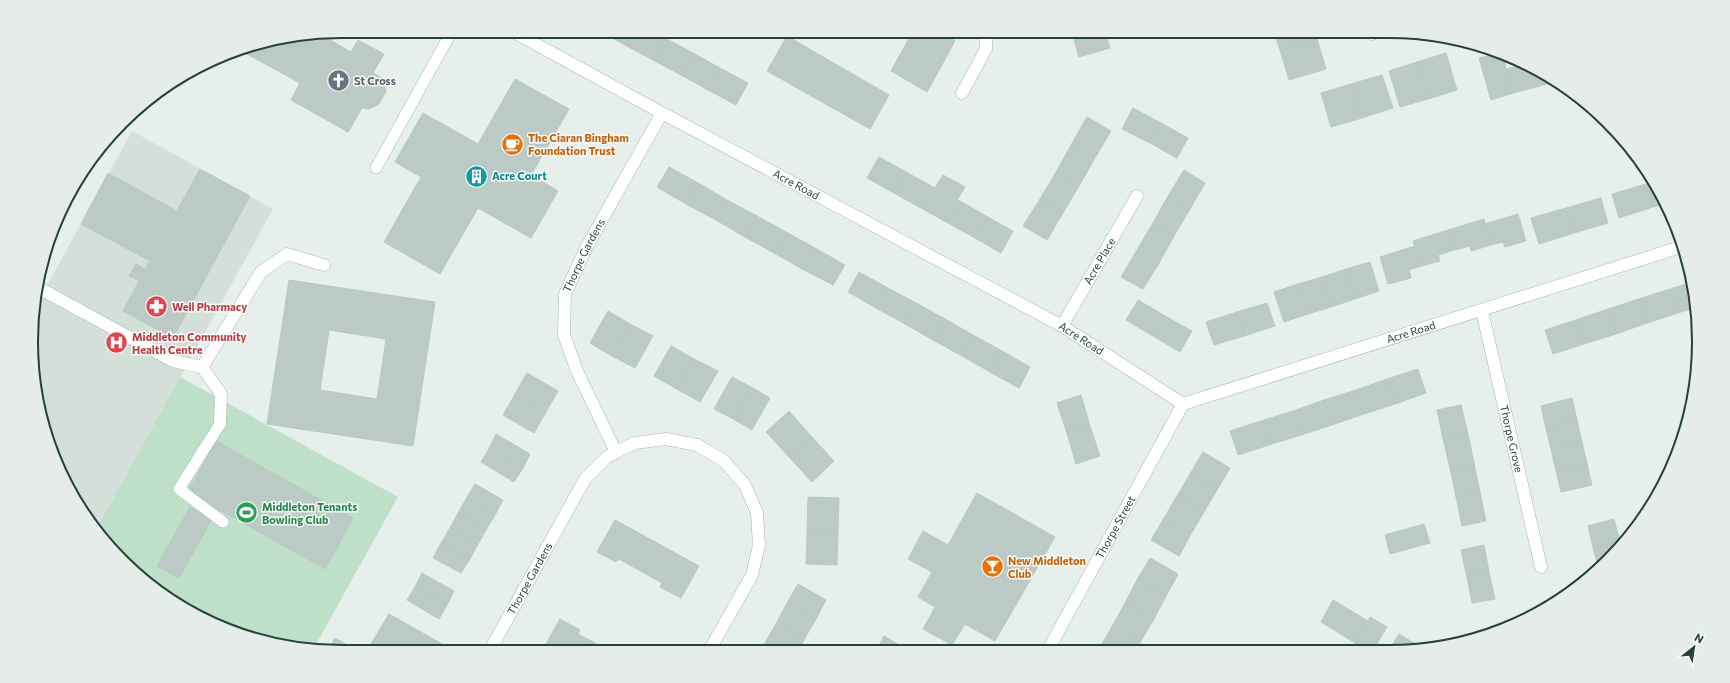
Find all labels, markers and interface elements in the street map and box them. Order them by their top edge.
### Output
church icon: St Cross [326,68,352,94]
place label: St Cross [354,74,396,87]
cafe icon: The Ciaran Bingham Foundation Trust [500,131,526,157]
place label: The Ciaran Bingham Foundation Trust [528,131,629,157]
building icon: Acre Court [463,163,489,189]
street label: Acre Road [771,166,822,202]
place label: Acre Court [492,169,547,182]
street label: Thorpe Gardens [560,216,607,294]
street label: Acre Place [1081,235,1118,286]
pharmacy icon: Well Pharmacy [143,294,169,320]
place label: Well Pharmacy [172,300,247,313]
street label: Acre Road [1385,318,1437,345]
street label: Acre Road [1057,319,1106,357]
hospital icon: Middleton Community Health Centre [104,330,130,356]
place label: Middleton Community Health Centre [132,330,247,356]
street label: Thorpe Grove [1498,404,1526,474]
street label: Thorpe Street [1092,493,1138,561]
sports icon: Middleton Tenants Bowling Club [234,500,260,526]
place label: Middleton Tenants Bowling Club [262,500,357,526]
street label: Thorpe Gardens [504,540,555,617]
bar icon: New Middleton Club [979,554,1005,580]
place label: New Middleton Club [1008,554,1086,580]
north arrow [1674,627,1714,667]
text: N [1692,630,1706,646]

